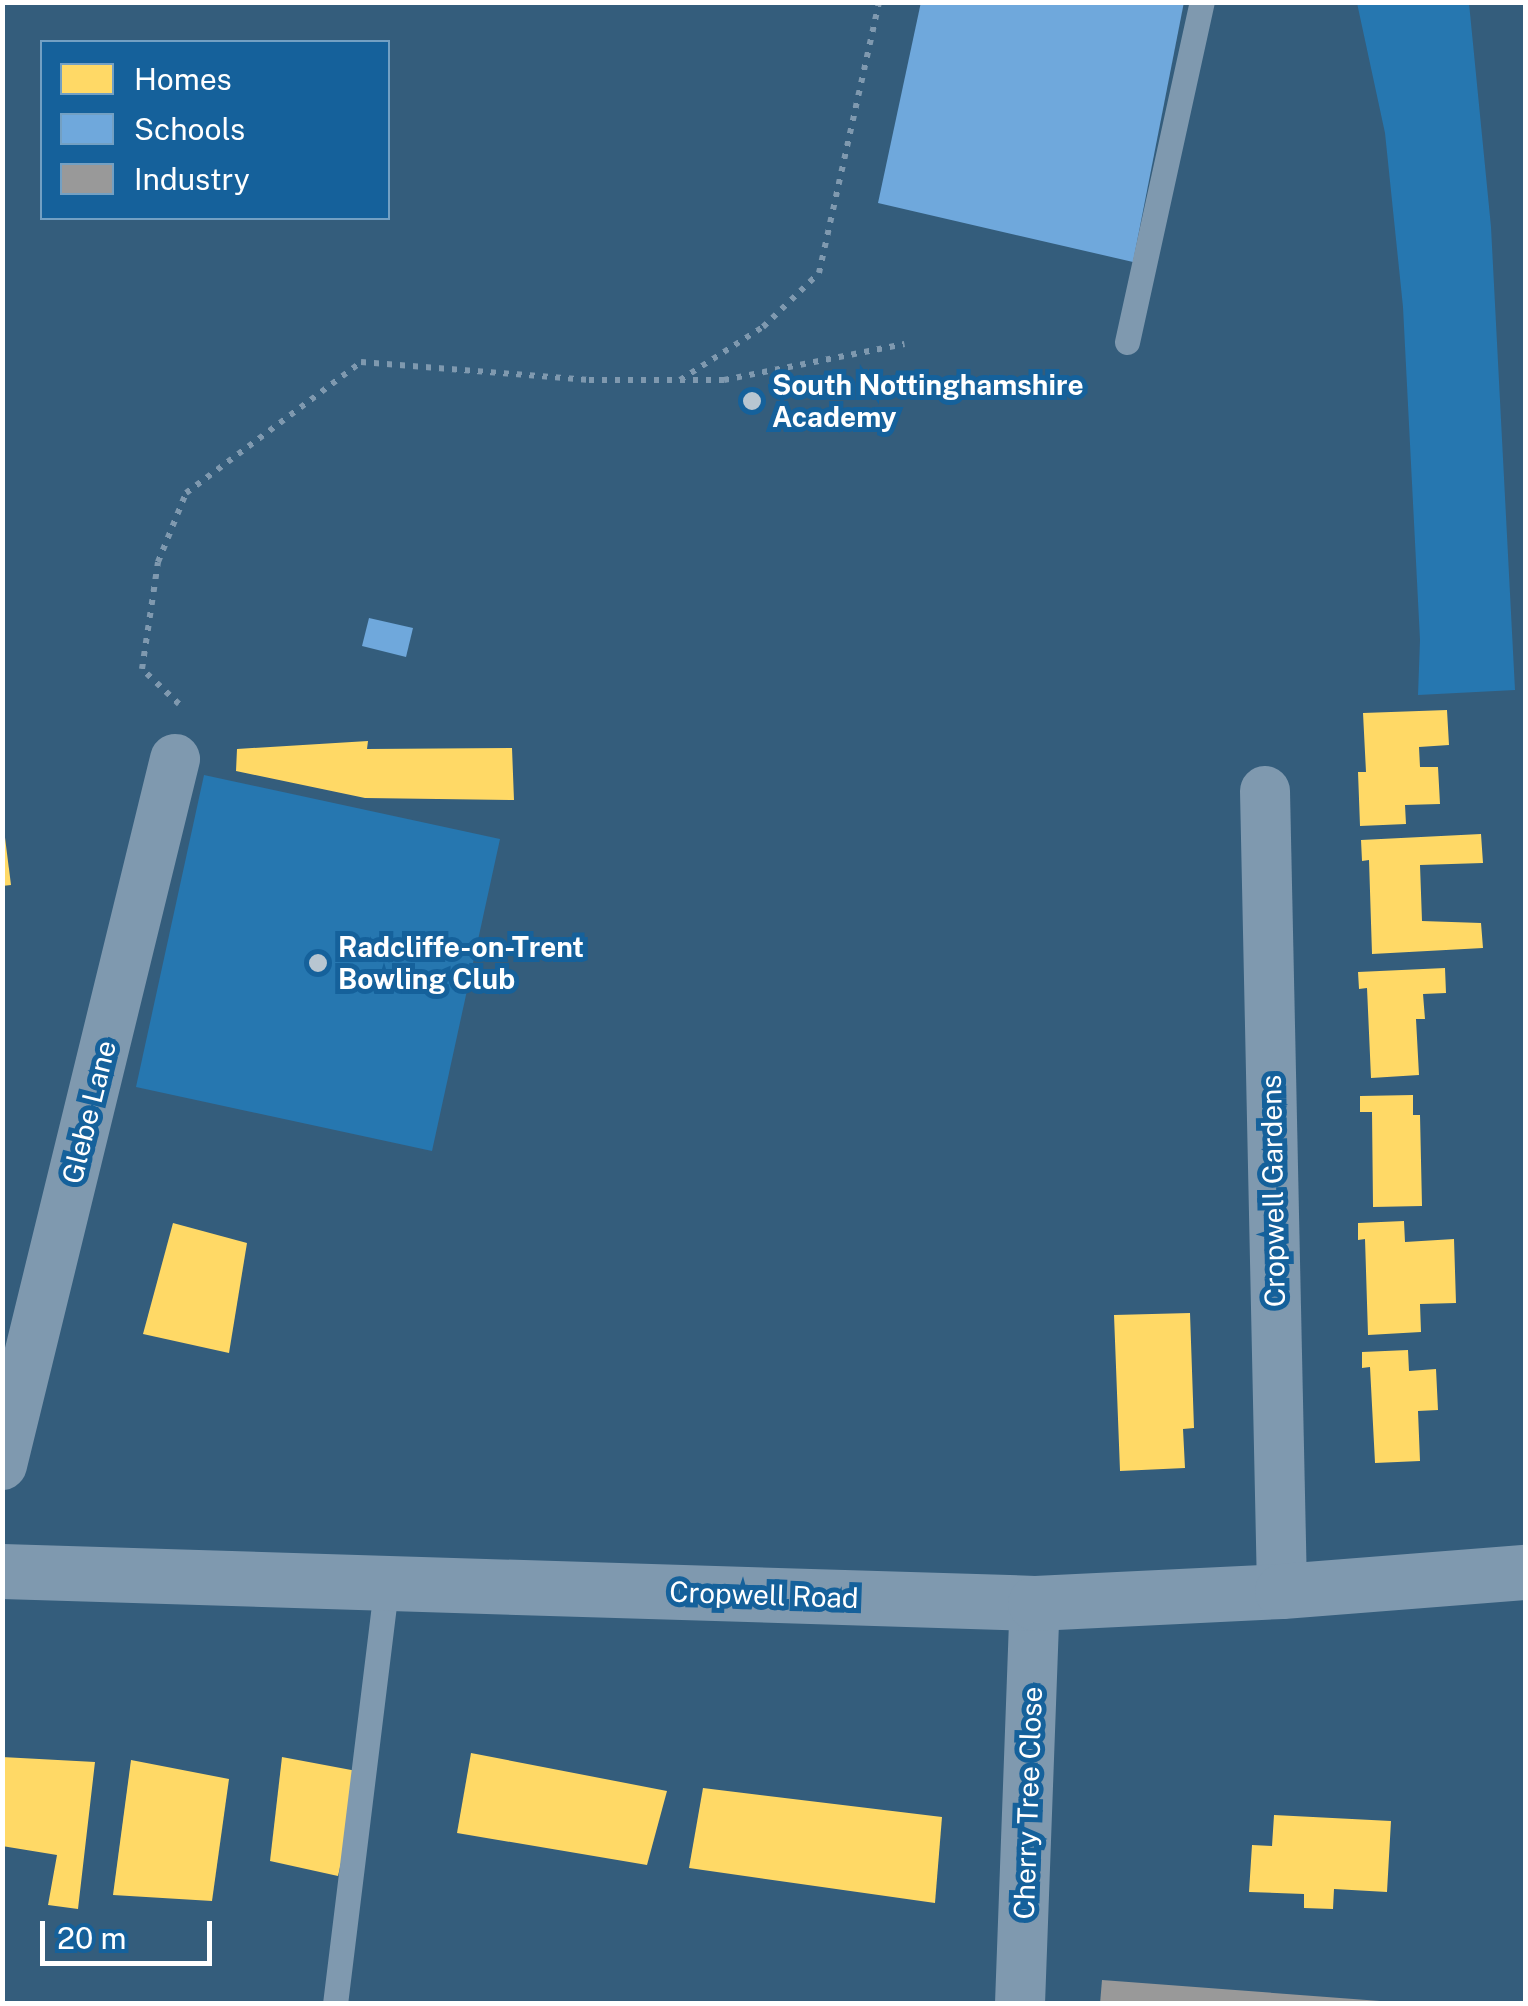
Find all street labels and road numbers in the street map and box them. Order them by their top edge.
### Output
street label: Glebe Lane [55,1037,123,1187]
street label: Cropwell Gardens [1254,1074,1292,1308]
street label: Cropwell Road [669,1575,859,1615]
street label: Cherry Tree Close [1007,1686,1049,1920]

